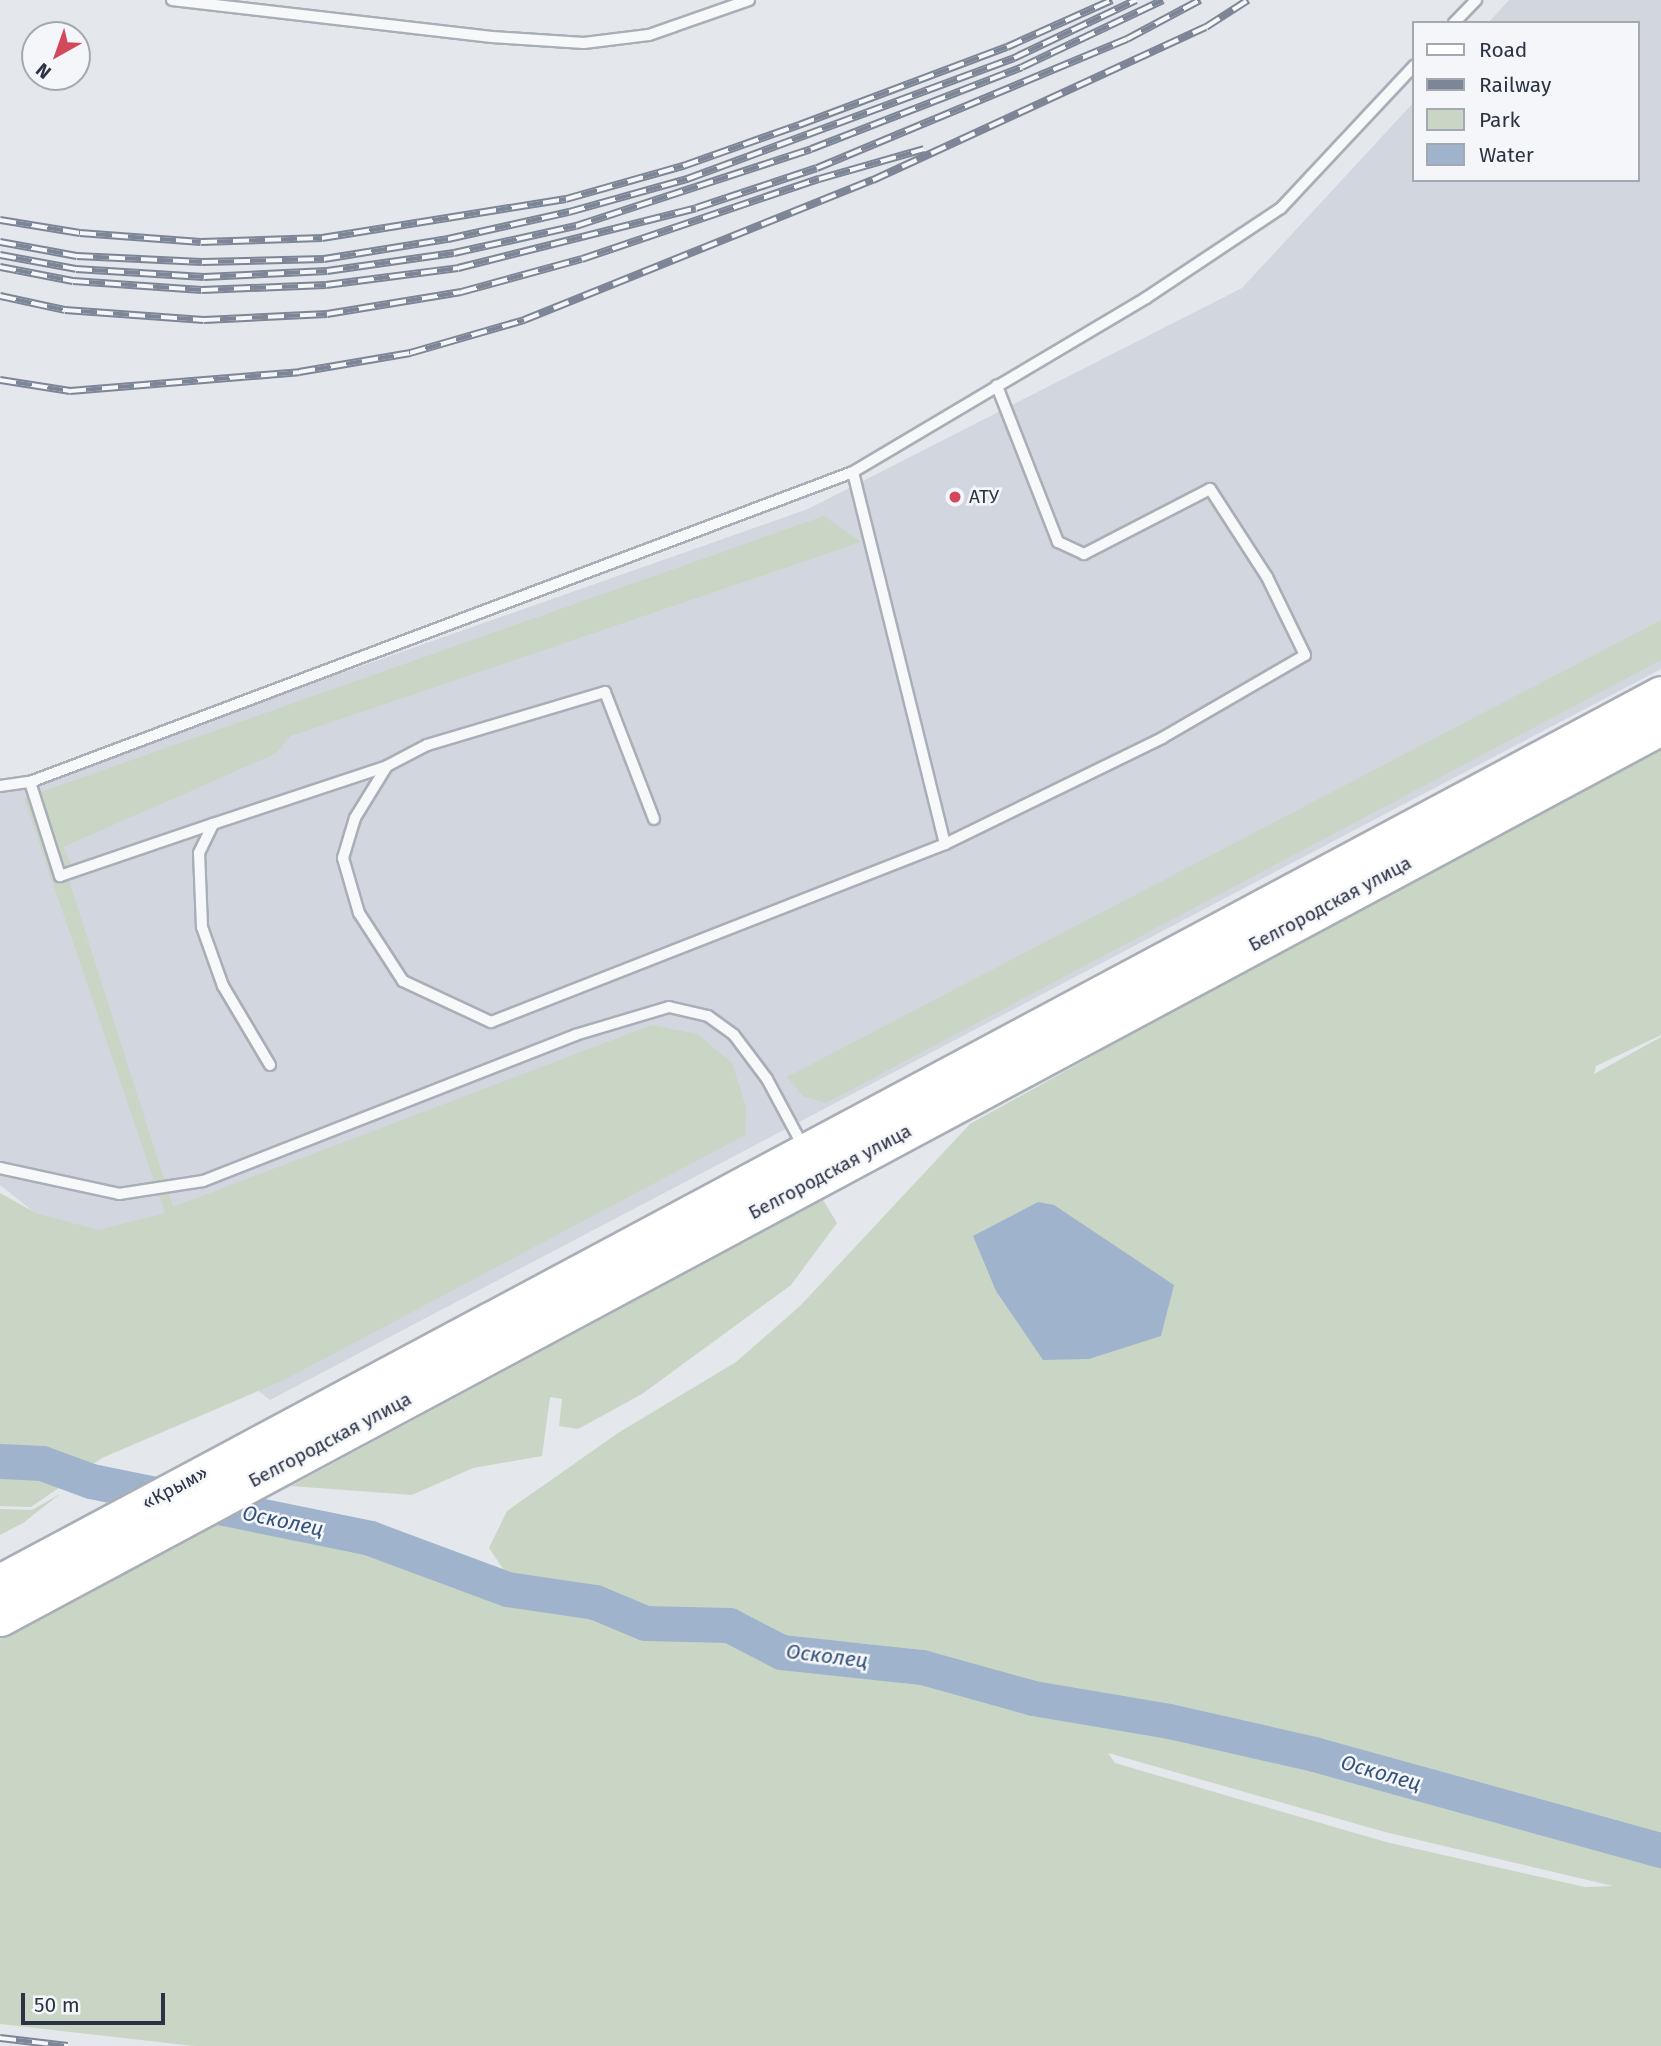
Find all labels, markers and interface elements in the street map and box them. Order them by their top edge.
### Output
north arrow [21,21,91,91]
legend [1412,21,1640,182]
text: Road [1479,37,1527,63]
text: N [31,58,56,84]
text: Railway [1479,72,1551,98]
text: Park [1479,107,1520,133]
text: Water [1479,142,1534,168]
place label: АТУ [969,486,999,508]
marker: АТУ [947,489,963,505]
street label: Белгородская улица [1245,851,1415,957]
street label: Белгородская улица [745,1119,915,1225]
street label: Белгородская улица [245,1387,415,1493]
street label: «Крым» [138,1461,212,1515]
water label: Осколец [240,1500,326,1542]
water label: Осколец [785,1638,869,1674]
water label: Осколец [1338,1750,1424,1796]
scale bar [24,1980,168,2024]
text: 50 m [34,1992,80,2018]

